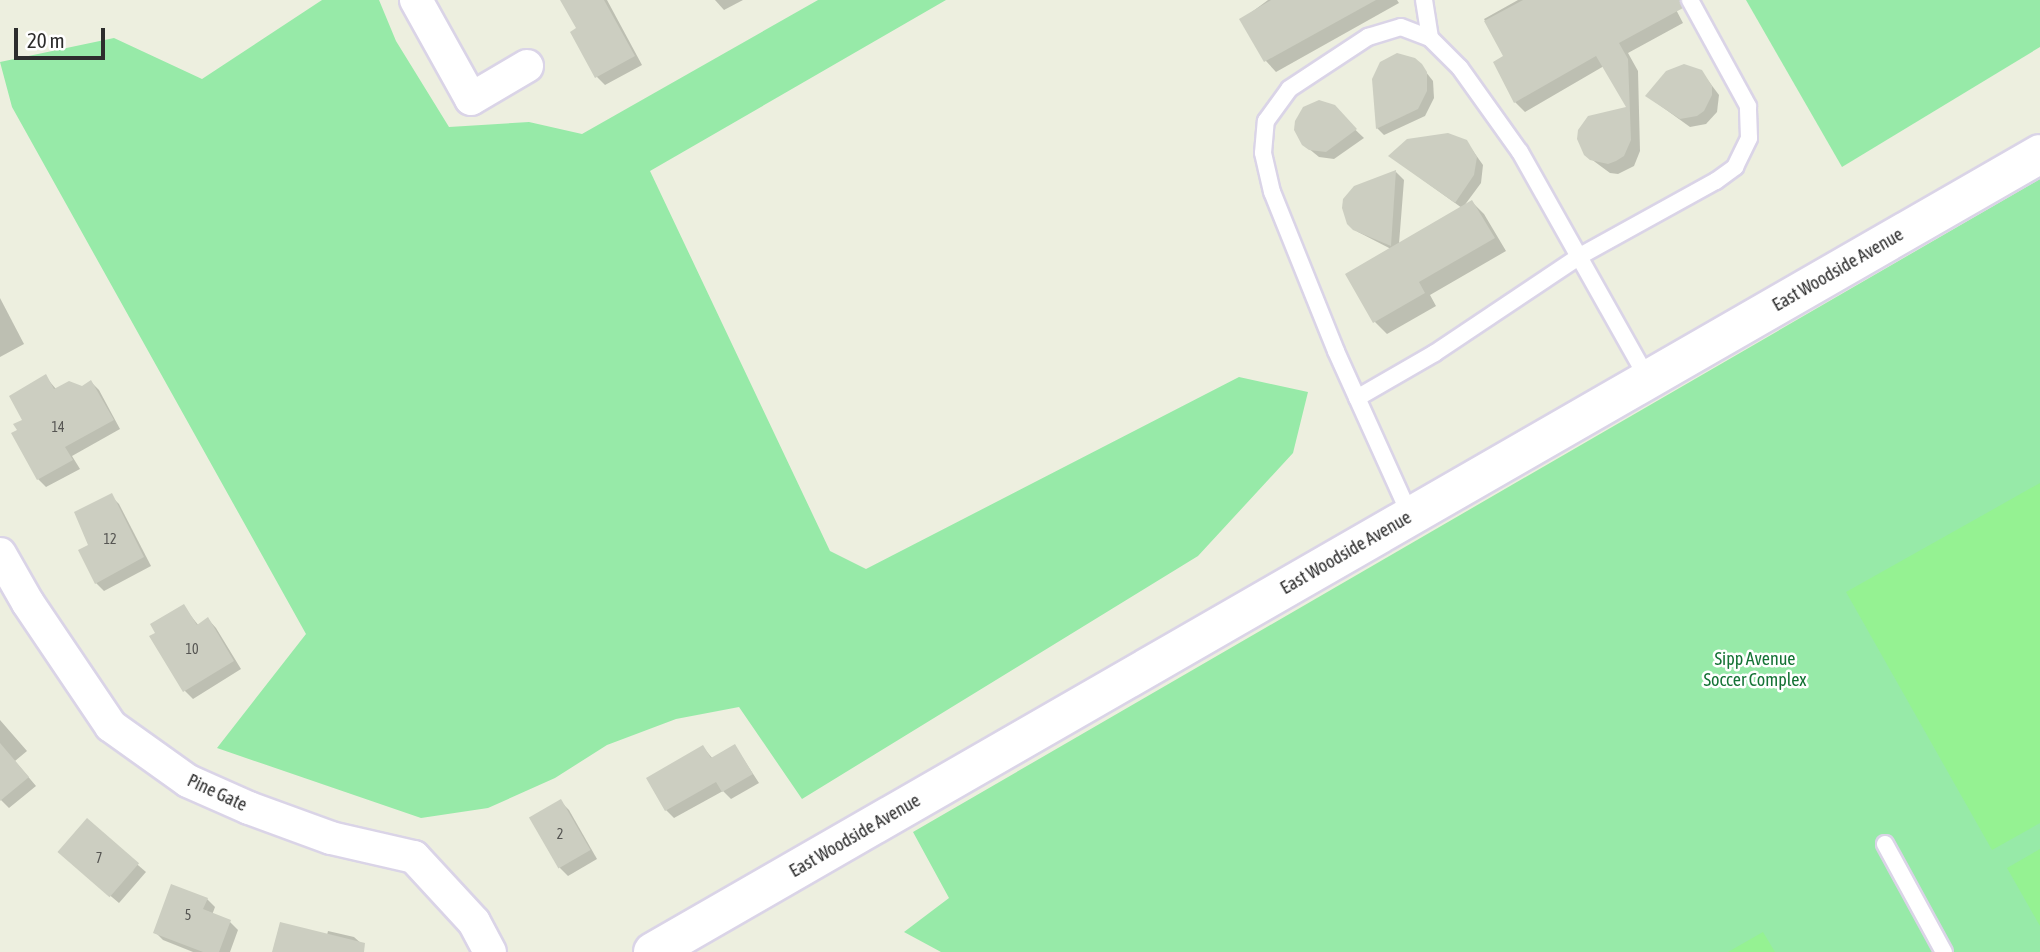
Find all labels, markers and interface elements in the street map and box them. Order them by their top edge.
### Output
scale bar [18,14,108,58]
text: 20 m [27,28,65,52]
street label: East Woodside Avenue [1769,224,1907,316]
house number: 14 [51,419,65,435]
street label: East Woodside Avenue [1277,507,1415,599]
house number: 12 [103,531,117,547]
house number: 10 [185,641,199,657]
park label: Sipp Avenue Soccer Complex [1703,649,1807,692]
street label: Pine Gate [184,770,250,816]
street label: East Woodside Avenue [786,790,924,882]
house number: 2 [557,826,563,842]
house number: 7 [96,850,102,866]
house number: 5 [185,907,191,923]

